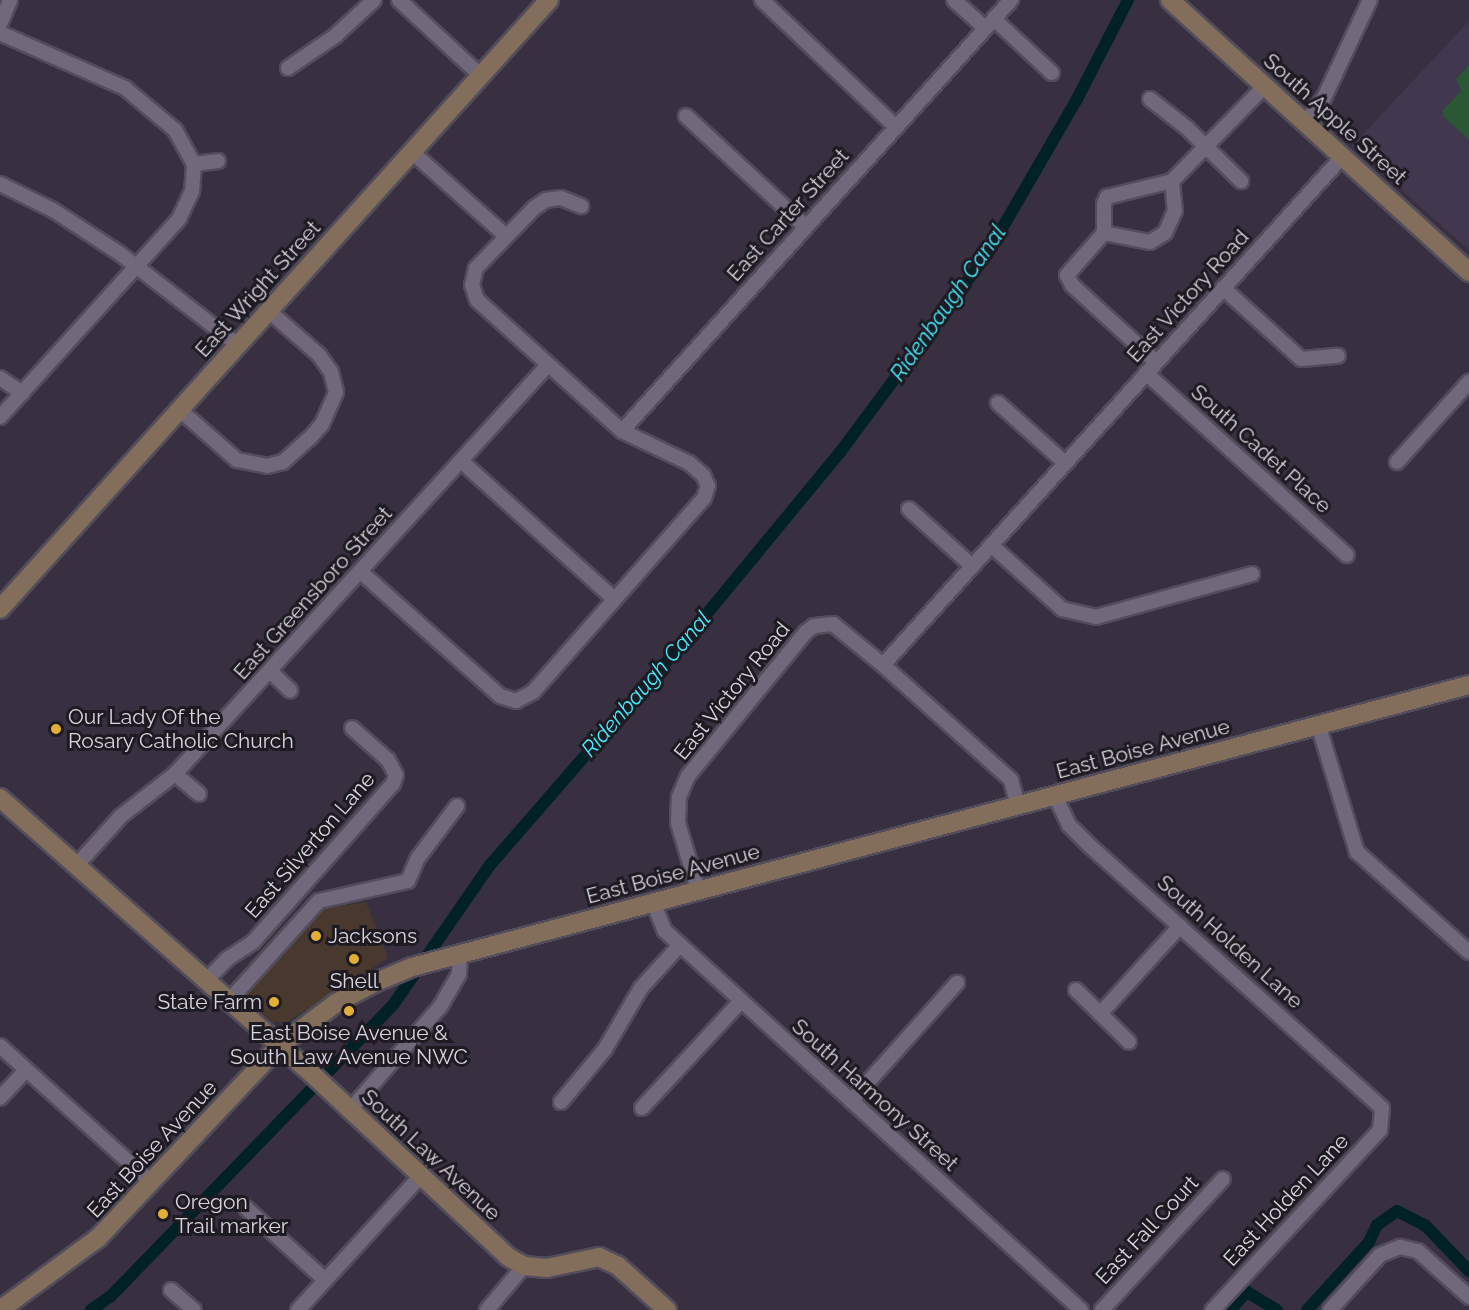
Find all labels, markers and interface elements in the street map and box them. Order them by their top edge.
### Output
street label: South Apple Street [1258,48,1412,190]
street label: East Carter Street [722,143,854,287]
street label: East Wright Street [190,215,326,363]
water label: Ridenbaugh Canal [884,220,1012,386]
street label: East Victory Road [1121,224,1255,368]
street label: South Cadet Place [1186,379,1336,519]
street label: East Greensboro Street [229,501,397,685]
water label: Ridenbaugh Canal [576,606,716,762]
street label: East Victory Road [668,617,796,765]
place label: Our Lady Of the Rosary Catholic Church [68,704,294,754]
street label: East Boise Avenue [1053,714,1233,784]
marker: Our Lady Of the Rosary Catholic Church [49,722,63,736]
street label: East Silverton Lane [240,767,380,923]
street label: East Boise Avenue [583,839,763,909]
street label: South Holden Lane [1152,870,1308,1014]
place label: Jacksons [328,923,417,949]
marker: Jacksons [309,929,323,943]
marker: Shell [347,952,361,966]
place label: Shell [330,968,378,994]
place label: State Farm [157,989,262,1015]
marker: State Farm [267,995,281,1009]
marker: East Boise Avenue & South Law Avenue NWC [342,1004,356,1018]
street label: South Harmony Street [787,1014,963,1176]
place label: East Boise Avenue & South Law Avenue NWC [229,1020,469,1070]
street label: East Boise Avenue [82,1075,222,1223]
street label: South Law Avenue [356,1084,506,1226]
street label: East Holden Lane [1218,1129,1354,1271]
street label: East Fall Court [1090,1170,1204,1290]
place label: Oregon Trail marker [175,1189,289,1239]
marker: Oregon Trail marker [156,1207,170,1221]

